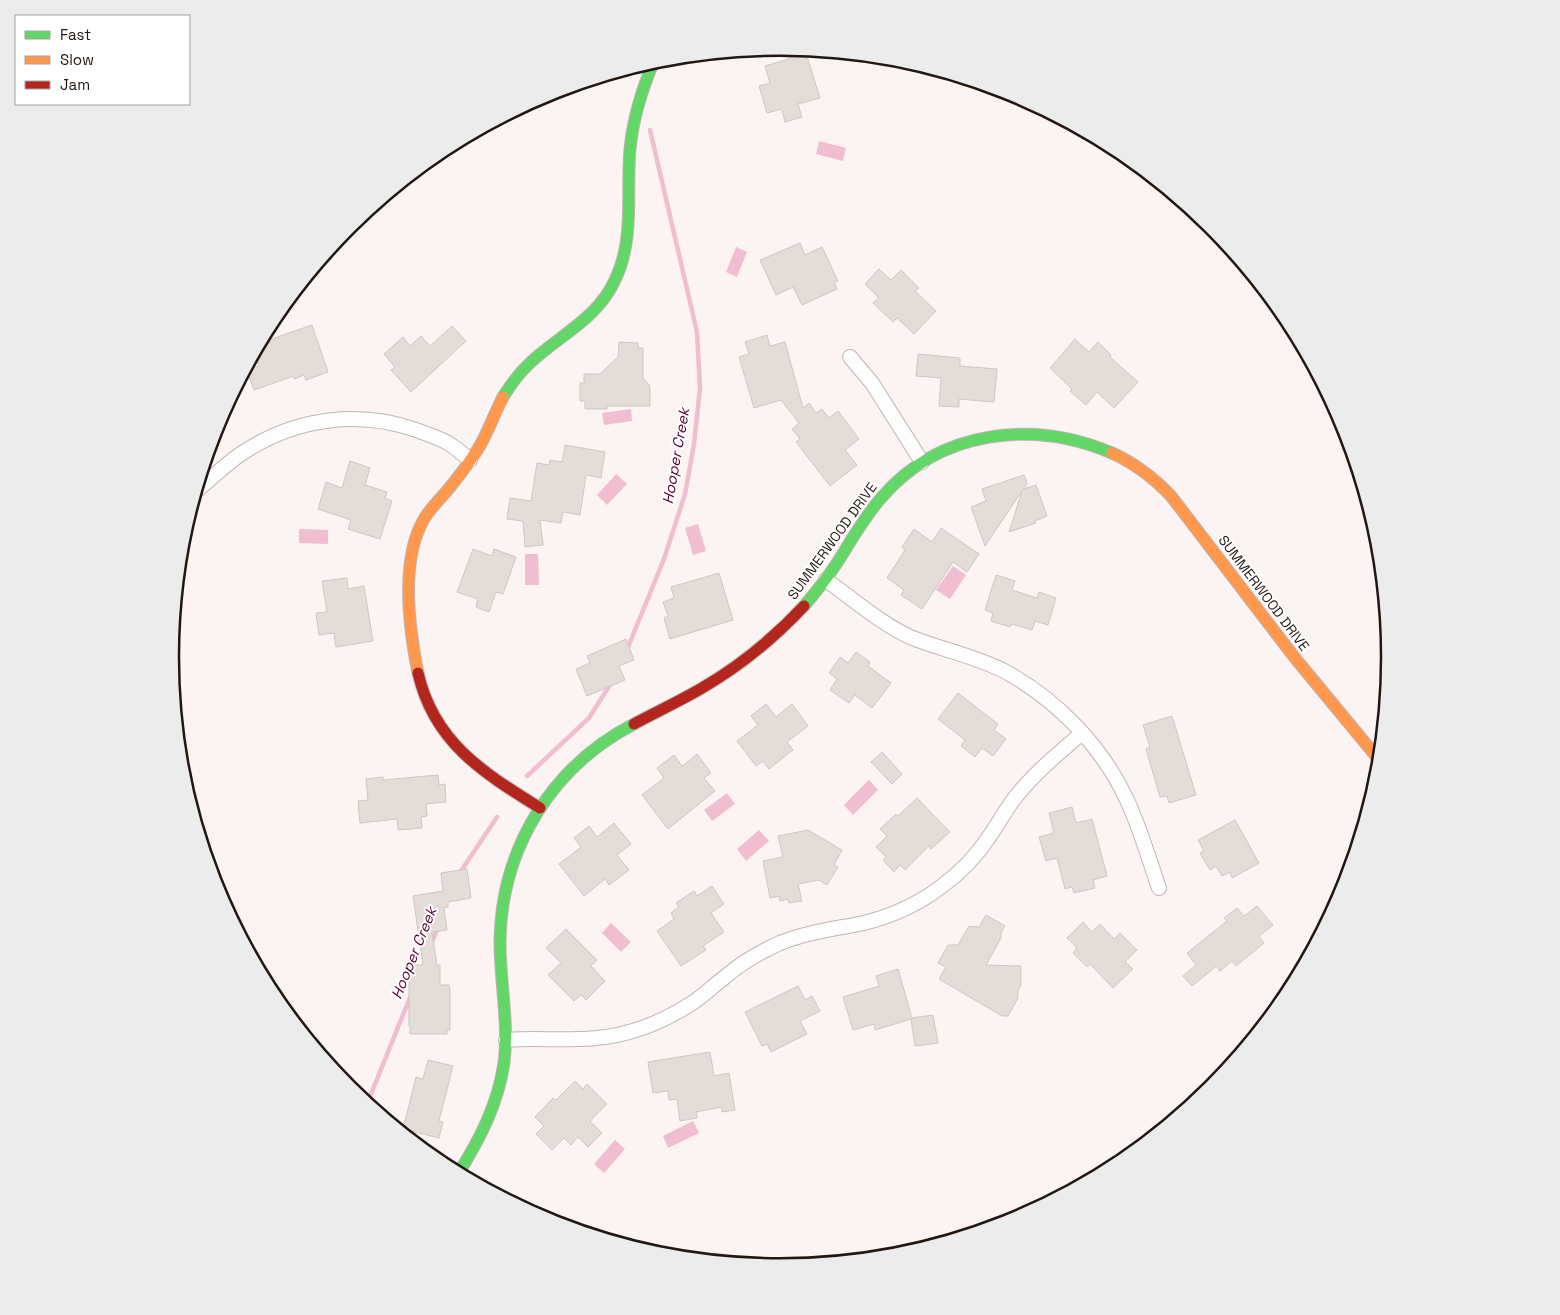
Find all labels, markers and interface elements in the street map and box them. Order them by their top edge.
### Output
legend [15,15,190,105]
text: Fast [60,25,91,44]
text: Slow [60,50,94,69]
text: Jam [60,75,90,94]
water label: Hooper Creek [658,404,694,505]
street label: SUMMERWOOD DRIVE [783,479,881,603]
street label: SUMMERWOOD DRIVE [1215,532,1313,655]
water label: Hooper Creek [387,902,441,1001]

